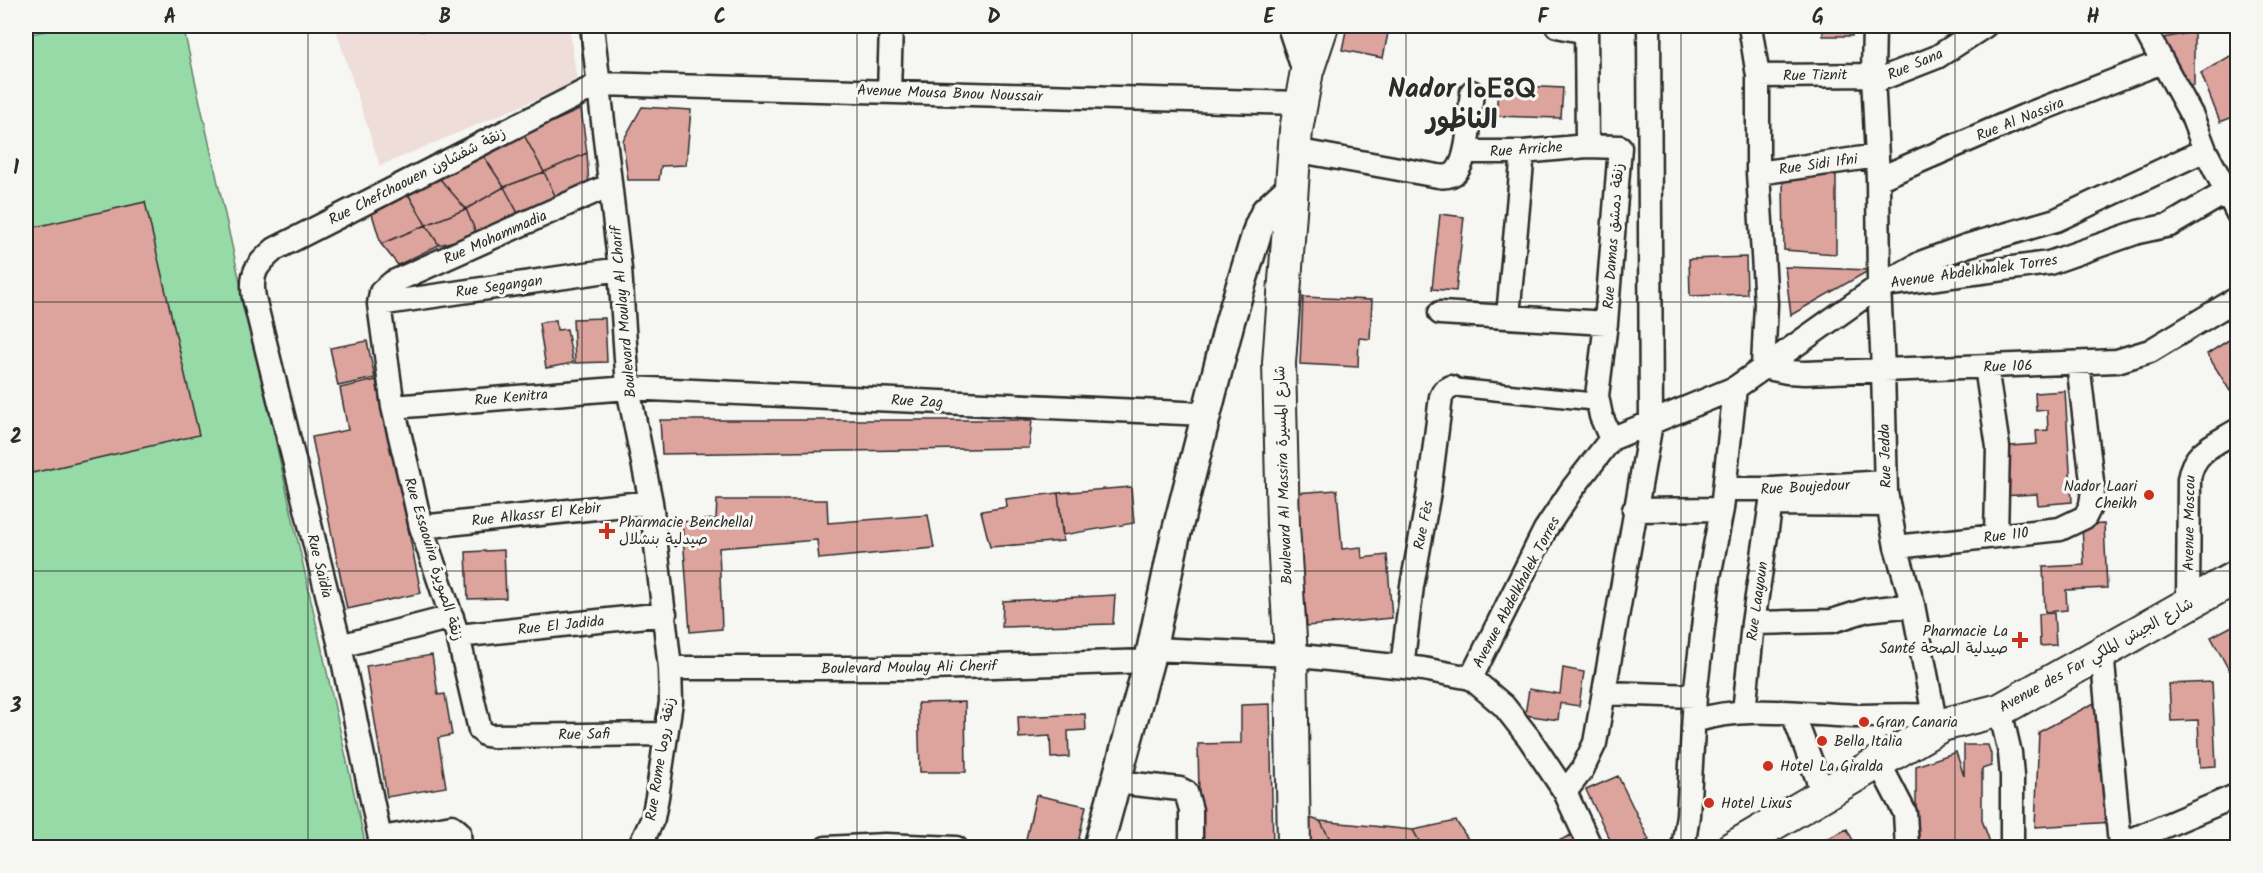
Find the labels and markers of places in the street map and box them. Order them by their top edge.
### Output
place label: Nador Laari Cheikh [2064,475,2138,516]
marker: Nador Laari Cheikh [2142,488,2156,502]
place label: Pharmacie Benchellal صيدلية بنشلال [619,511,753,552]
marker: Pharmacie Benchellal صيدلية بنشلال [600,524,614,538]
place label: Pharmacie La Santé صيدلية الصحة [1879,620,2008,661]
marker: Pharmacie La Santé صيدلية الصحة [2013,633,2027,647]
place label: Gran Canaria [1876,711,1958,735]
marker: Gran Canaria [1857,715,1871,729]
place label: Bella Italia [1834,730,1902,754]
marker: Bella Italia [1815,734,1829,748]
place label: Hotel La Giralda [1780,755,1883,779]
marker: Hotel La Giralda [1761,759,1775,773]
place label: Hotel Lixus [1721,792,1792,816]
marker: Hotel Lixus [1702,796,1716,810]

